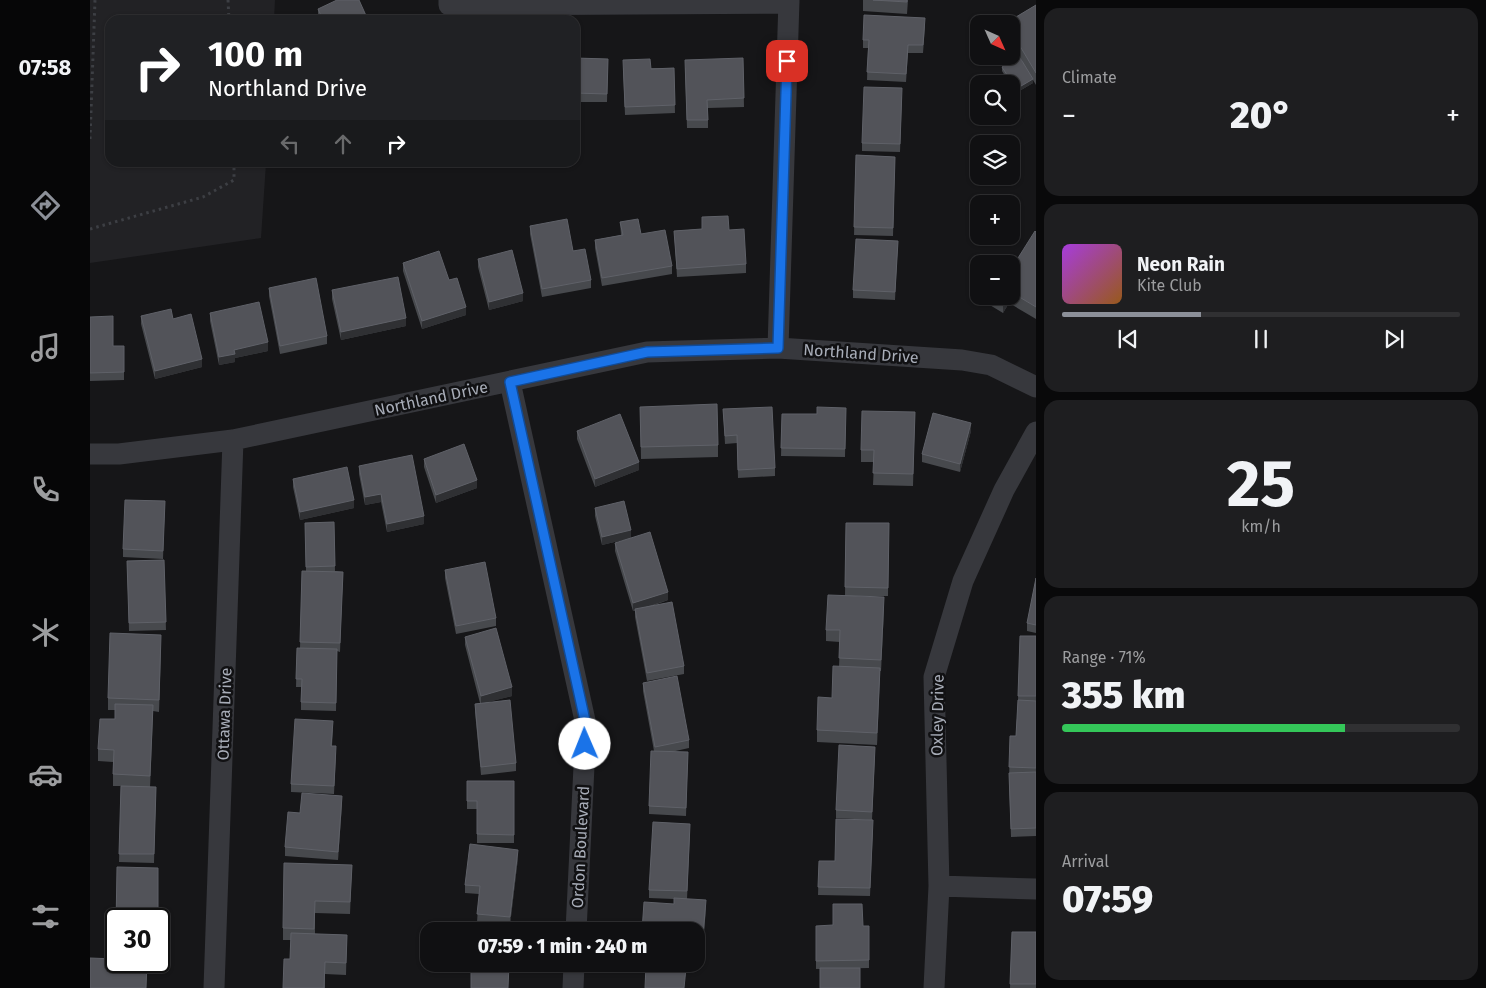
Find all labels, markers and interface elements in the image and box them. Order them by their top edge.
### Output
north arrow [970,15,1020,65]
map controls [970,15,1020,305]
text: 100 m [208,33,303,75]
icon: right [125,35,190,100]
pin [766,40,808,82]
icon: arrive [773,47,801,75]
text: 07:58 [19,54,71,81]
text: Climate [1062,68,1117,87]
text: Northland Drive [208,75,367,102]
button: search [970,75,1020,125]
text: 20° [1230,92,1292,138]
text: − [1062,99,1076,132]
text: + [1446,99,1460,132]
icon: left [276,130,304,158]
icon: ahead [329,130,357,158]
icon: right [382,130,410,158]
button: layers [970,135,1020,185]
icon: directions [28,188,63,223]
button: + [970,195,1020,245]
text: Neon Rain [1137,253,1225,276]
button: − [970,255,1020,305]
text: Kite Club [1137,276,1202,295]
icon: previous [1114,325,1142,353]
icon: pause [1247,325,1275,353]
icon: next [1380,325,1408,353]
icon: music [28,330,63,365]
street label: Northland Drive [803,340,919,367]
street label: Northland Drive [373,377,490,420]
text: 25 [1227,445,1295,523]
icon: phone [28,472,63,507]
text: km/h [1241,517,1281,536]
icon: climate [28,615,63,650]
text: Range · 71% [1062,648,1146,667]
street label: Ottawa Drive [213,667,236,761]
text: 355 km [1062,672,1185,718]
street label: Oxley Drive [927,674,948,756]
position arrow [558,717,610,769]
icon: car [28,757,63,792]
street label: Ordon Boulevard [568,785,593,909]
text: Arrival [1062,852,1109,871]
text: 07:59 [1062,876,1153,922]
icon: filters [28,899,63,934]
speed limit sign: 30 [105,908,170,973]
text: 07:59 · 1 min · 240 m [478,935,647,958]

